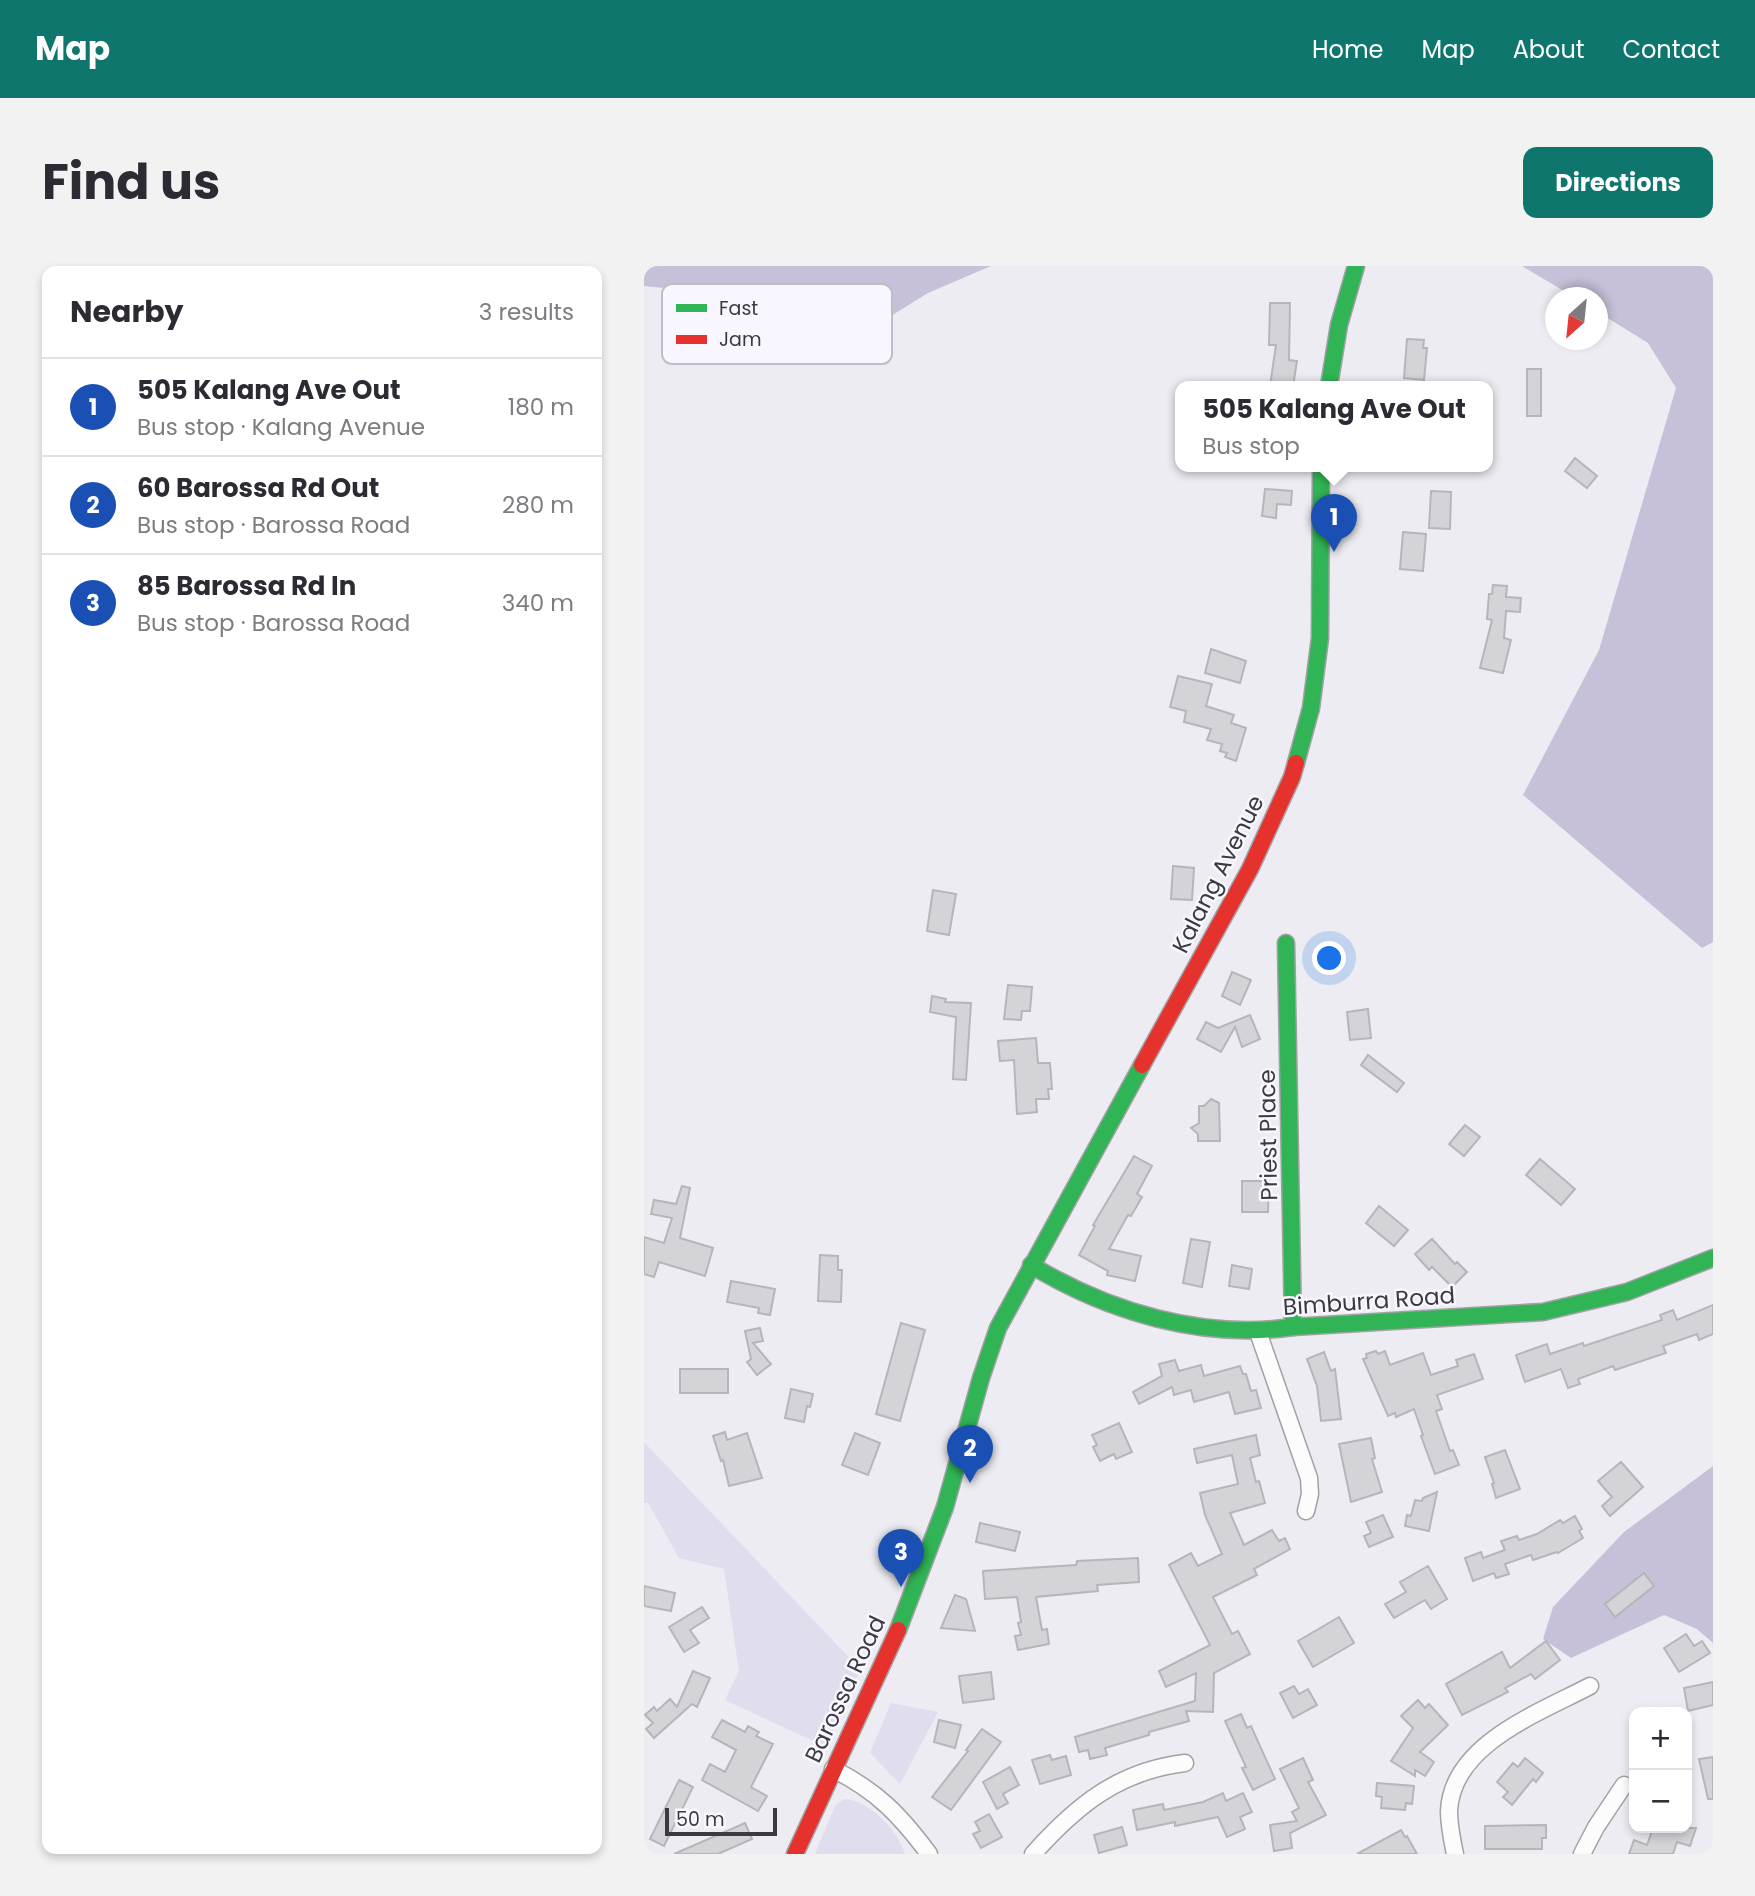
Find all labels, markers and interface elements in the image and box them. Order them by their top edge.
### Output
text: Map [35,25,110,72]
text: Home [1312,33,1384,66]
text: Map [1422,33,1475,66]
text: About [1513,33,1584,66]
text: Contact [1622,33,1720,66]
button: Directions [1523,147,1713,218]
text: Find us [42,148,220,216]
legend [662,284,892,364]
north arrow [1545,287,1608,350]
text: Nearby [70,290,184,333]
text: Fast [719,295,758,322]
text: 3 results [479,296,574,328]
text: Jam [719,326,761,353]
text: 505 Kalang Ave Out [137,372,401,408]
popup [1175,381,1493,472]
text: 1 [89,391,97,423]
text: 180 m [508,391,574,423]
text: 505 Kalang Ave Out [1202,391,1466,427]
text: Bus stop · Kalang Avenue [137,411,425,443]
text: Bus stop [1202,430,1300,462]
text: 60 Barossa Rd Out [137,470,379,506]
text: 2 [86,489,100,521]
text: 280 m [502,489,574,521]
pin: 1 [1311,494,1357,552]
text: Bus stop · Barossa Road [137,509,410,541]
text: 85 Barossa Rd In [137,568,356,604]
text: 3 [86,587,100,619]
text: 340 m [502,587,574,619]
text: Bus stop · Barossa Road [137,607,410,639]
street label: Kalang Avenue [1164,790,1272,958]
your location [1312,941,1346,975]
street label: Priest Place [1251,1069,1285,1201]
street label: Bimburra Road [1282,1279,1456,1323]
pin: 2 [947,1425,993,1483]
pin: 3 [878,1529,924,1587]
street label: Barossa Road [797,1610,893,1768]
map controls [1629,1707,1692,1833]
button: + [1629,1707,1692,1770]
button: − [1629,1770,1692,1833]
scale bar [665,1805,777,1837]
text: 50 m [676,1806,725,1833]

